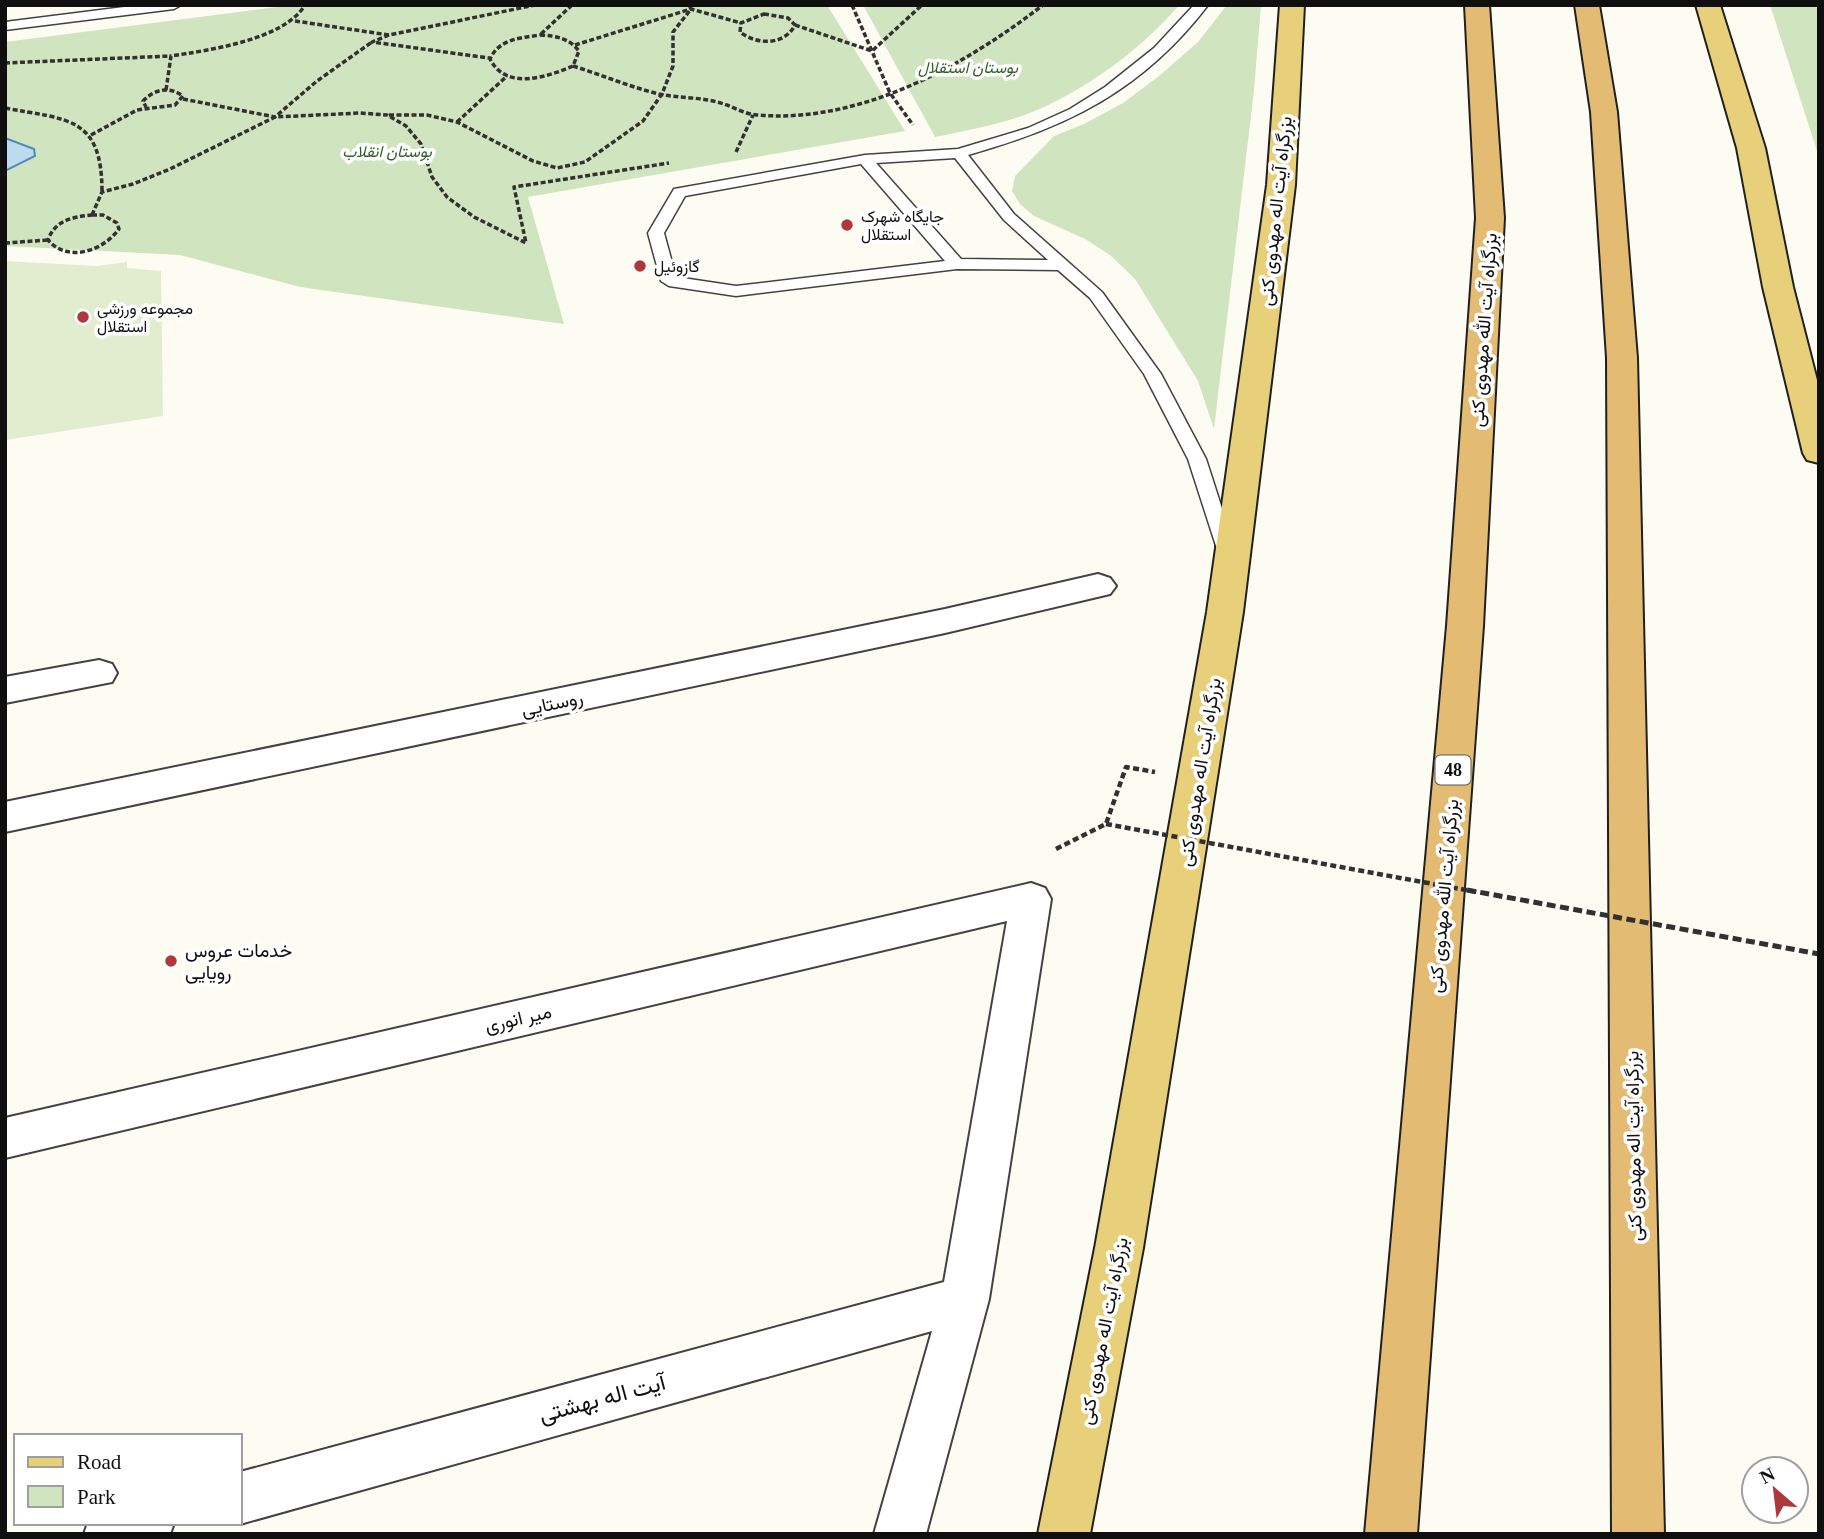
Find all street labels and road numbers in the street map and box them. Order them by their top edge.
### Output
street label: بزرگراه آیت اله مهدوی کنی [1255,115,1297,307]
street label: بزرگراه آیت الله مهدوی کنی [1466,232,1502,428]
street label: بزرگراه آیت اله مهدوی کنی [1174,676,1226,868]
street label: روستایی [519,687,585,721]
road number: 48 [1436,756,1470,784]
street label: بزرگراه آیت الله مهدوی کنی [1425,798,1463,994]
street label: میر انوری [483,1001,554,1037]
street label: بزرگراه آیت اله مهدوی کنی [1621,1051,1647,1241]
street label: بزرگراه آیت اله مهدوی کنی [1075,1236,1133,1427]
street label: آیت اله بهشتی [536,1369,670,1429]

